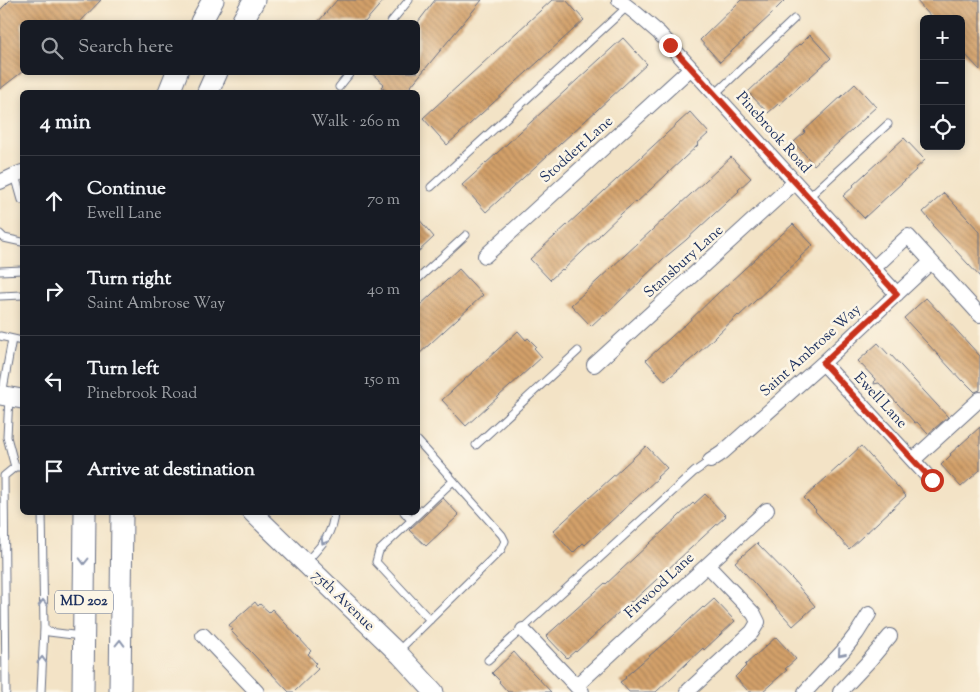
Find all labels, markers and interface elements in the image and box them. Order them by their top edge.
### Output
map controls [920,15,965,150]
button: + [920,15,965,60]
search box [20,20,420,75]
icon: search [38,34,66,62]
text: Search here [78,34,173,61]
route end [659,34,682,57]
button: − [920,60,965,105]
street label: Pinebrook Road [731,88,816,179]
button: locate [920,105,965,150]
text: 4 min [40,108,91,138]
text: Walk · 260 m [311,111,400,134]
street label: Stoddert Lane [536,112,618,188]
text: Continue [87,176,166,203]
icon: ahead [40,187,68,215]
text: 70 m [367,189,400,212]
text: Ewell Lane [87,203,162,226]
street label: Stansbury Lane [640,221,728,303]
text: Turn right [87,266,171,293]
icon: right [40,277,68,305]
text: 40 m [367,279,400,302]
text: Saint Ambrose Way [87,293,225,316]
street label: Saint Ambrose Way [756,299,867,402]
text: Turn left [87,356,159,383]
icon: left [40,367,68,395]
street label: Ewell Lane [848,368,912,434]
text: 150 m [364,369,400,392]
text: Pinebrook Road [87,383,197,406]
icon: arrive [40,457,68,485]
text: Arrive at destination [87,457,255,484]
route start [921,469,944,492]
one-way arrow [321,535,330,545]
street label: Firwood Lane [620,548,700,624]
one-way arrow [79,557,90,565]
street label: 75th Avenue [307,566,379,636]
road number: MD 202 [55,590,113,614]
one-way arrow [38,599,48,607]
one-way arrow [115,639,126,647]
one-way arrow [838,648,847,657]
one-way arrow [37,656,48,664]

